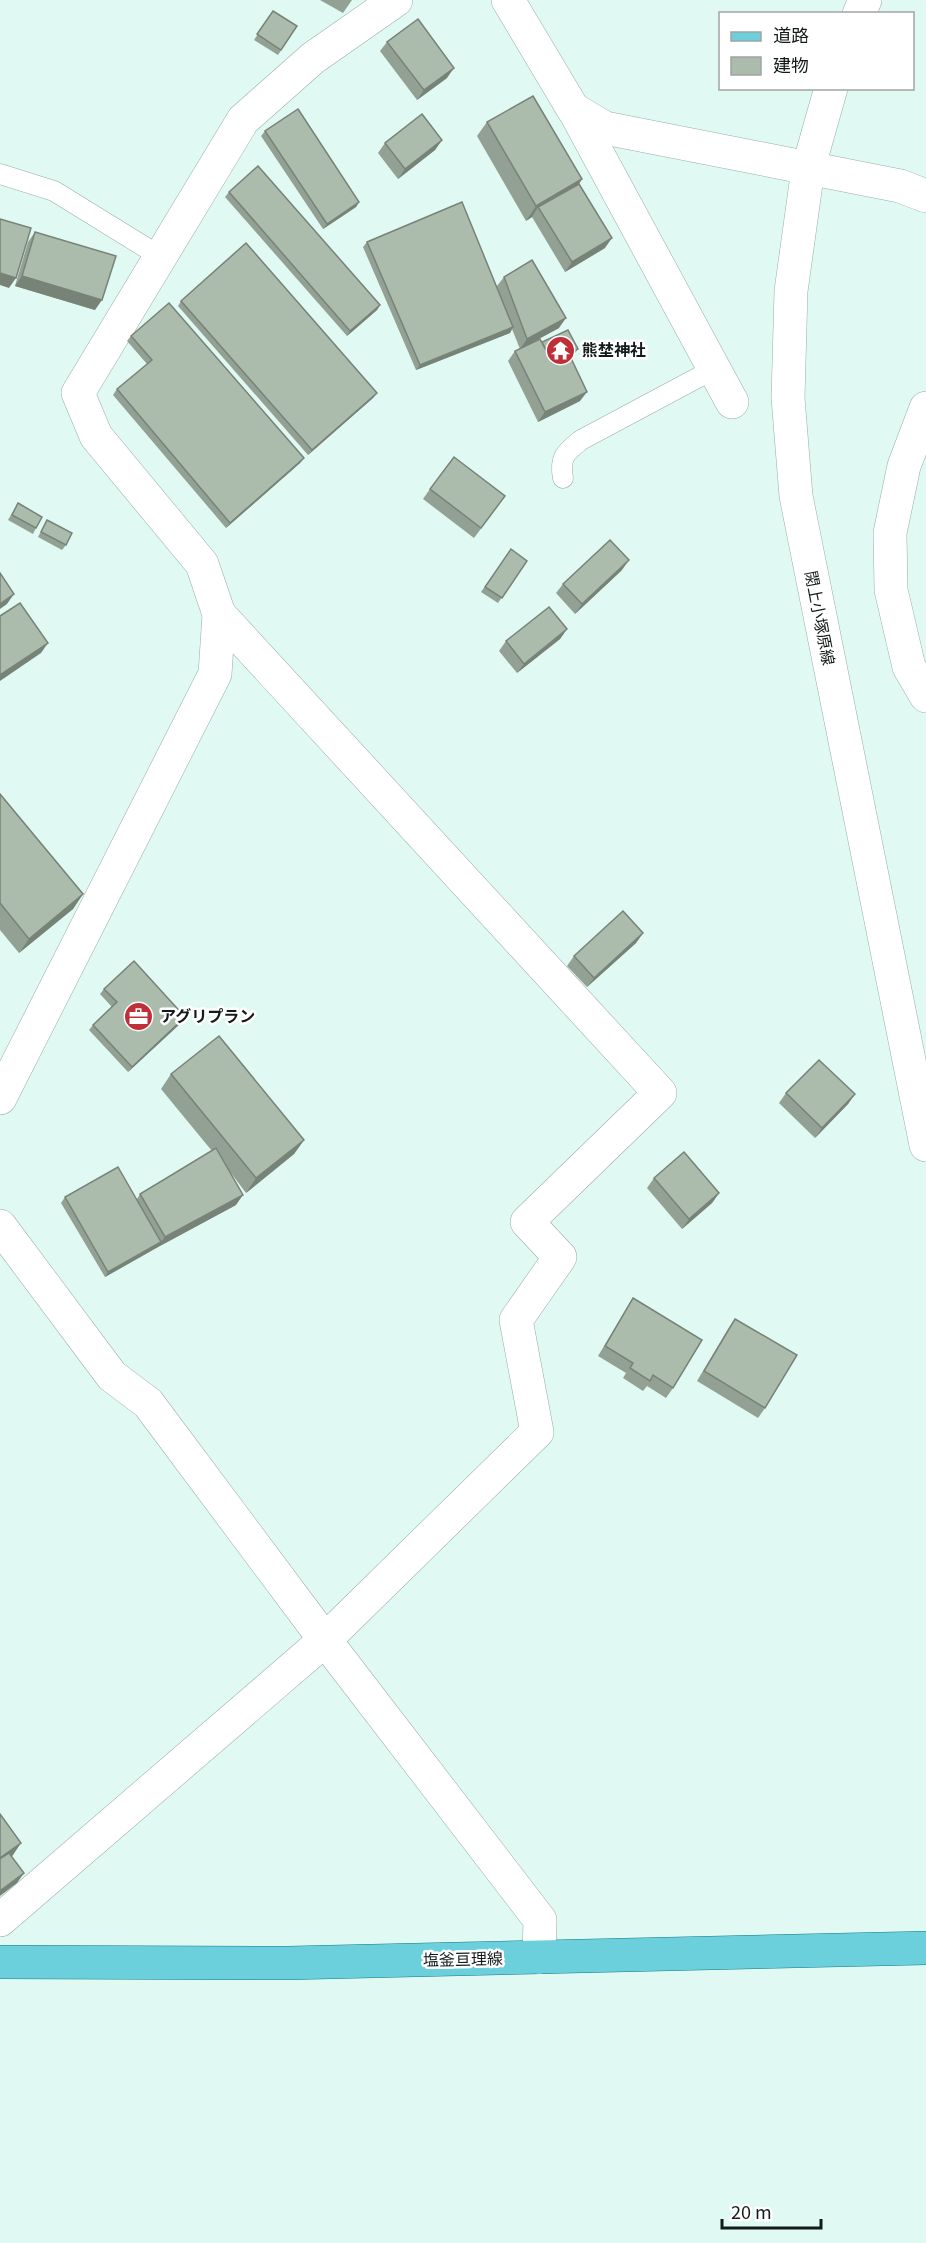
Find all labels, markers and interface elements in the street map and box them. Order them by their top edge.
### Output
legend [719,12,914,90]
text: 道路 [773,21,809,47]
text: 建物 [773,51,809,77]
temple icon: 熊埜神社 [545,334,577,366]
place label: 熊埜神社 [582,337,646,361]
street label: 閖上小塚原線 [800,568,842,667]
office icon: アグリプラン [123,1000,155,1032]
place label: アグリプラン [160,1003,255,1027]
street label: 塩釜亘理線 [423,1945,503,1971]
scale bar [722,2192,821,2230]
text: 20 m [731,2198,772,2224]

